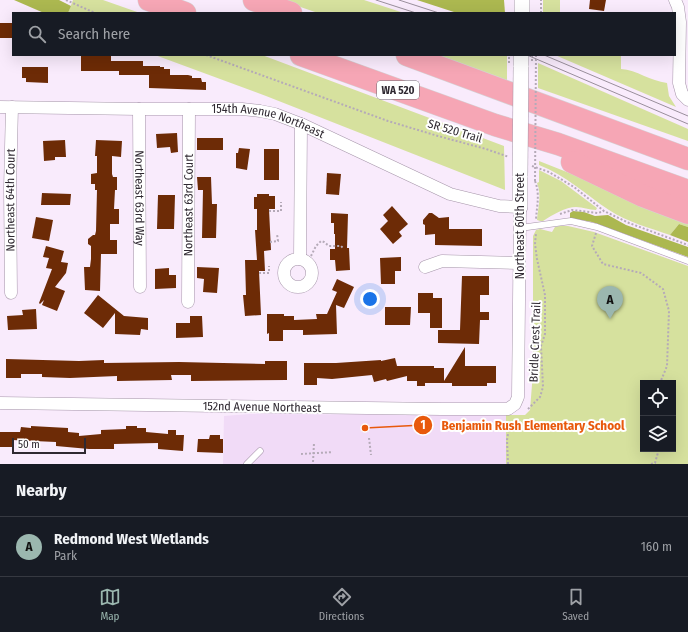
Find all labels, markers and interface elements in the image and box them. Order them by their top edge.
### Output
search box [12,12,676,56]
icon: search [26,23,48,45]
text: Search here [58,25,130,43]
road number: WA 520 [377,81,419,99]
street label: 154th Avenue Northeast [212,102,327,141]
street label: SR 520 Trail [426,117,484,145]
street label: Northeast 64th Court [3,148,18,252]
street label: Northeast 63rd Way [132,150,147,247]
street label: Northeast 63rd Court [181,154,196,256]
street label: Northeast 60th Street [513,173,527,279]
pin: A [597,286,623,319]
your location [360,289,380,309]
street label: Bridle Crest Trail [527,301,543,383]
map controls [640,380,676,452]
button: locate [640,380,676,416]
street label: 152nd Avenue Northeast [203,399,321,415]
callout: Benjamin Rush Elementary School [413,413,632,438]
button: layers [640,416,676,452]
text: 1 [420,418,426,432]
text: Benjamin Rush Elementary School [441,418,625,433]
scale bar [12,436,86,455]
text: 50 m [18,438,40,451]
text: Nearby [16,480,67,501]
text: Redmond West Wetlands [54,530,209,548]
text: A [25,539,33,554]
text: 160 m [641,539,672,554]
text: Park [54,548,77,563]
tab: Map [99,586,121,623]
tab: Directions [319,586,364,623]
tab: Saved [562,586,589,623]

